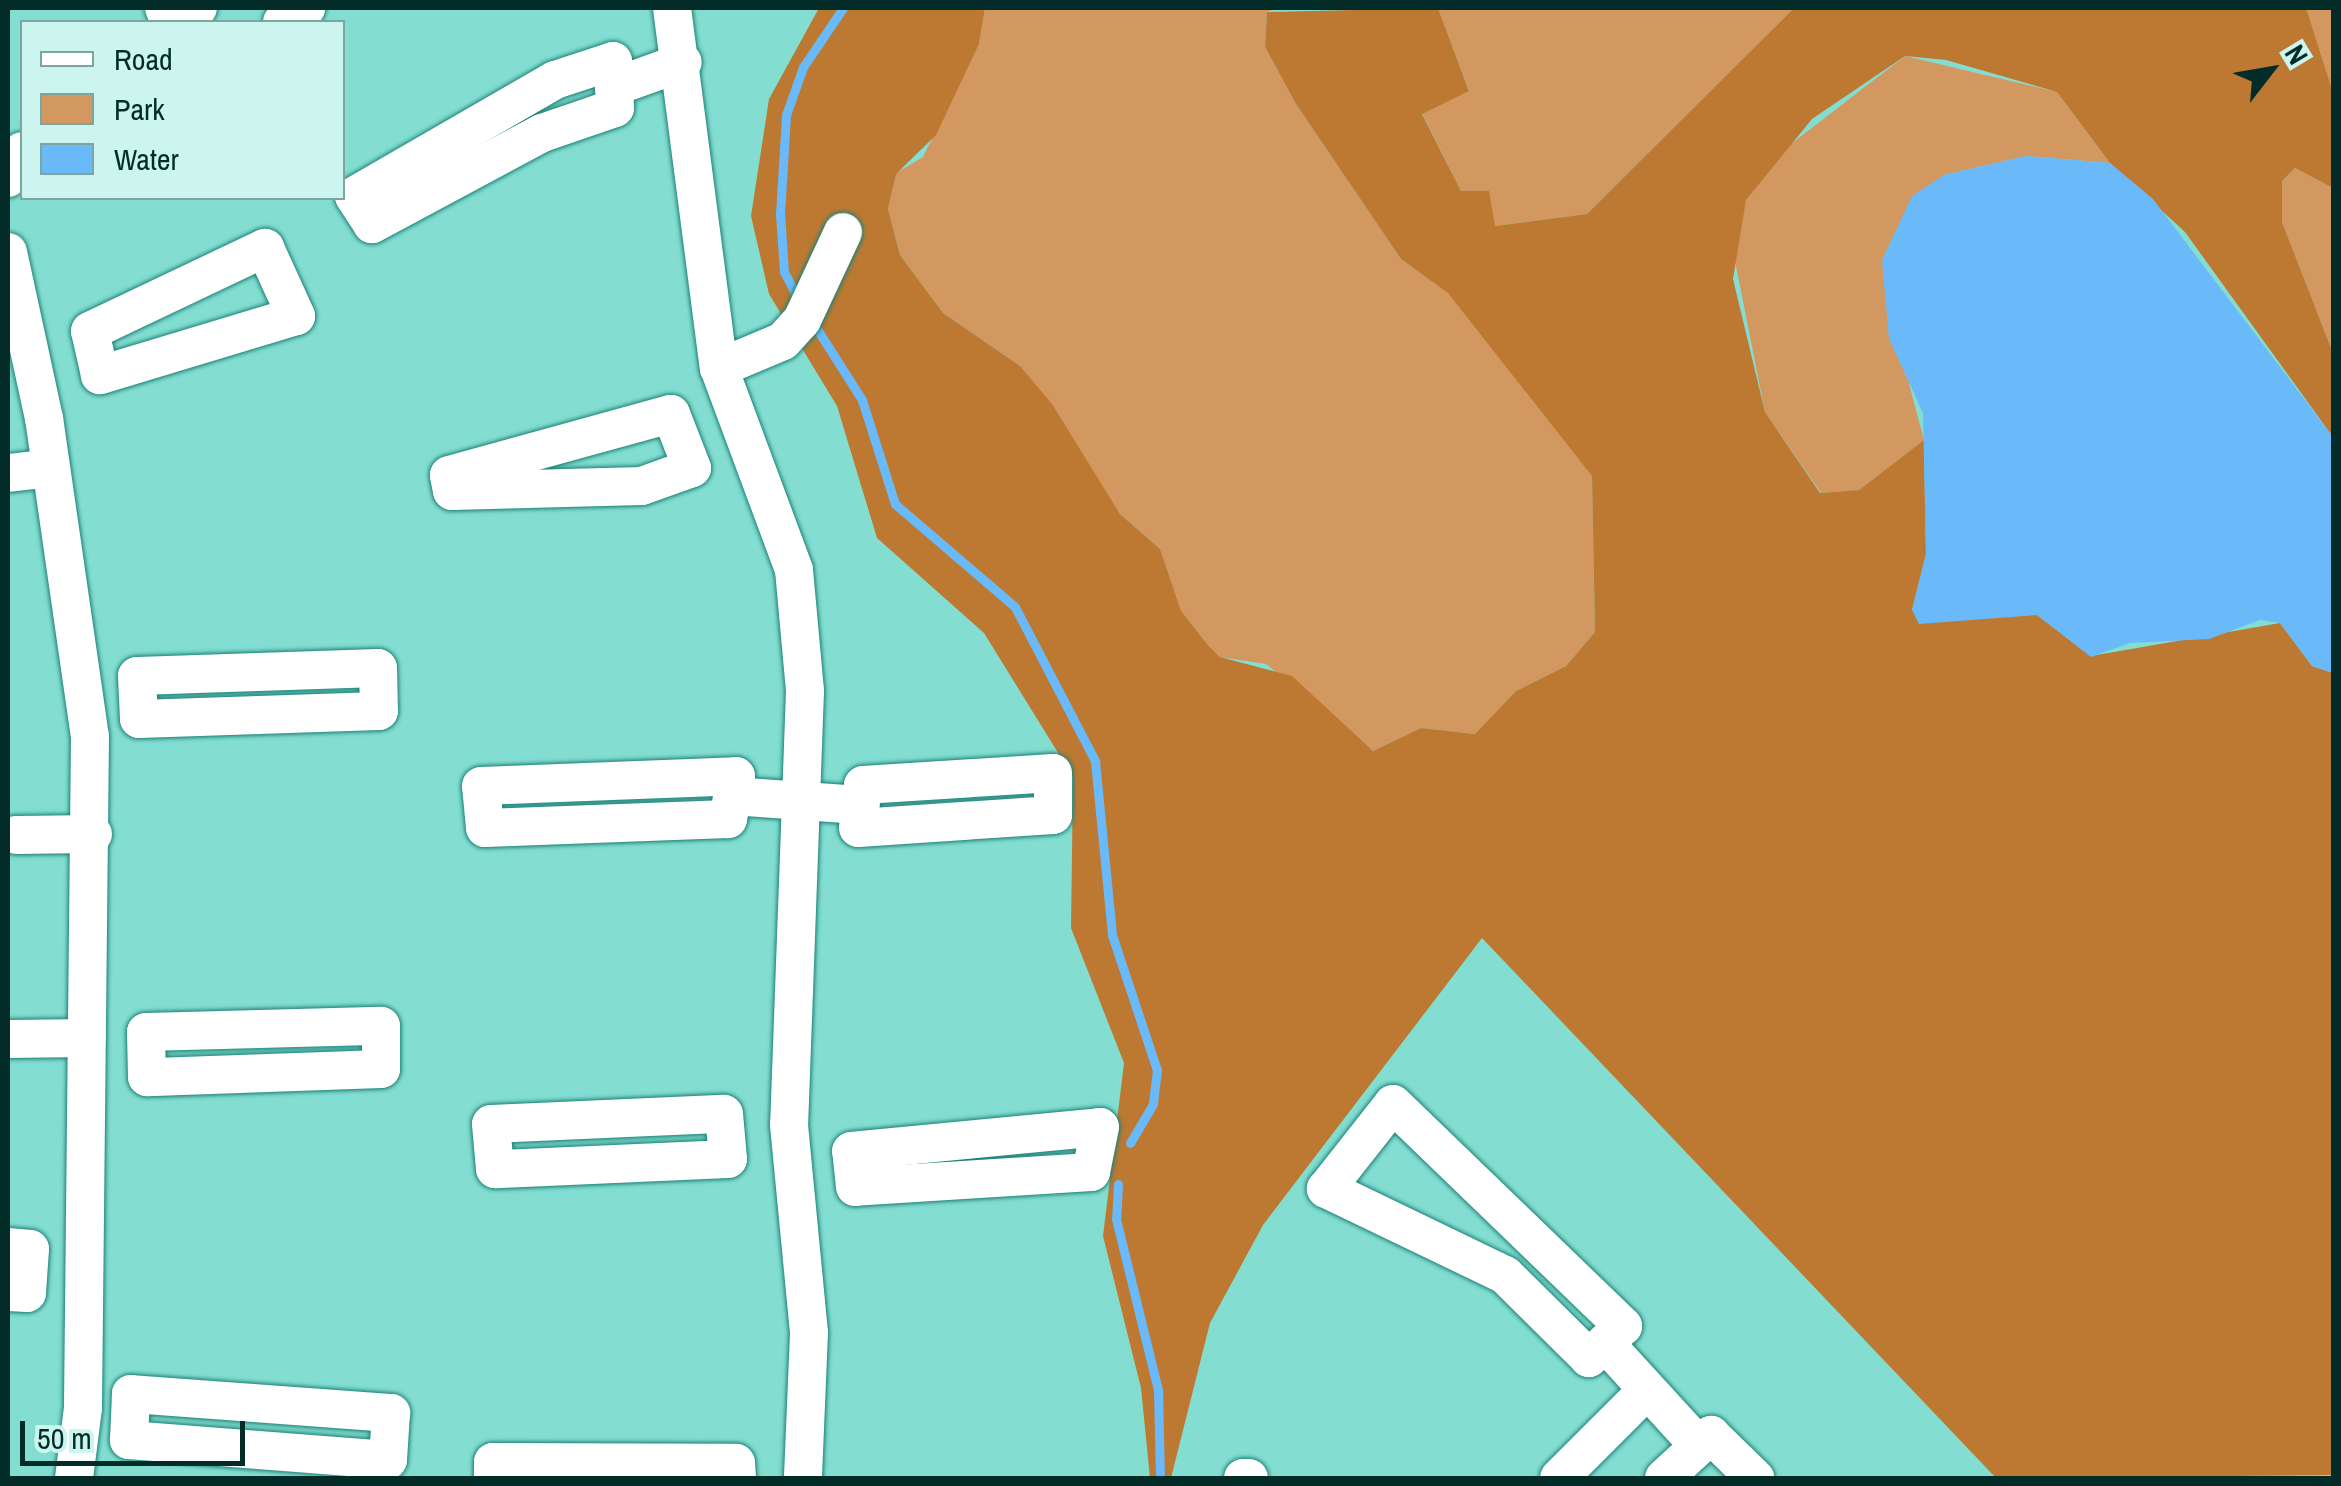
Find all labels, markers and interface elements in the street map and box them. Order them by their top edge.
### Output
legend [20,20,345,200]
north arrow [2221,20,2321,120]
text: N [2276,38,2317,71]
text: Road [114,39,173,79]
text: Park [114,89,165,129]
text: Water [114,139,179,179]
scale bar [25,1401,250,1463]
text: 50 m [37,1418,92,1458]

